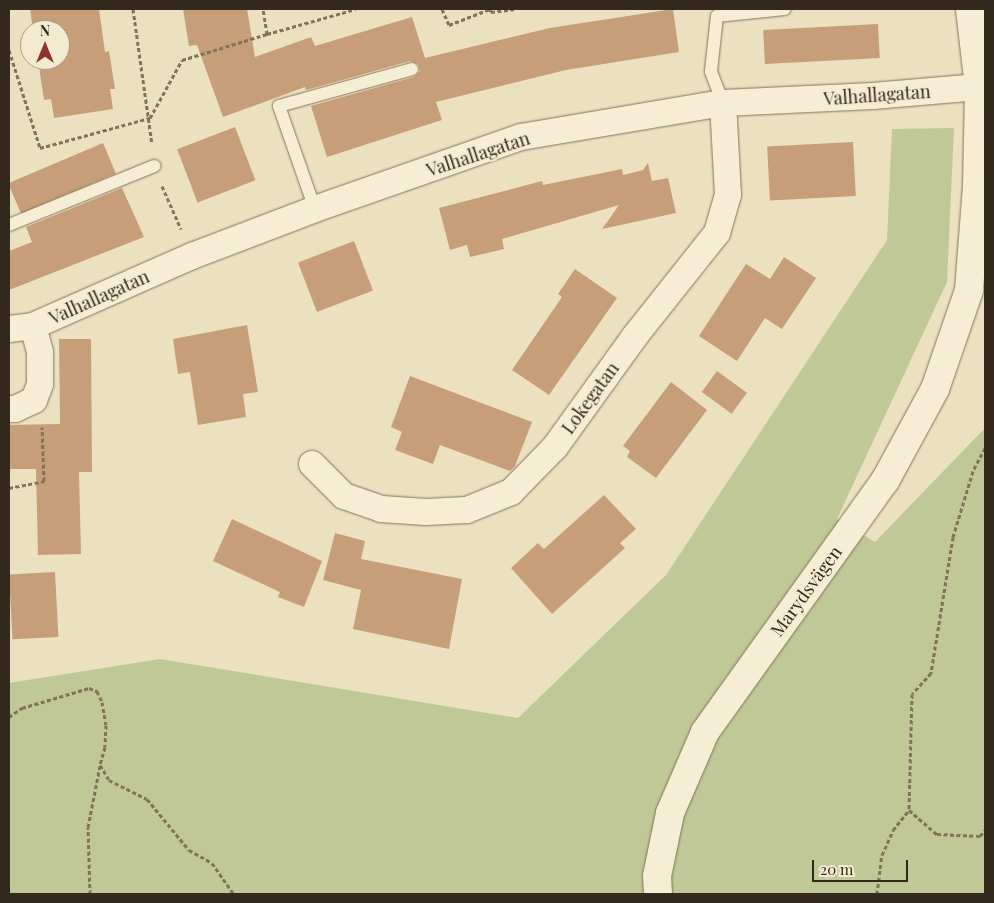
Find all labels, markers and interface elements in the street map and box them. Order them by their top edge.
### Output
north arrow [20,20,70,70]
text: N [40,21,50,40]
street label: Valhallagatan [823,80,931,110]
street label: Valhallagatan [424,127,532,181]
street label: Valhallagatan [45,265,153,329]
street label: Lokegatan [557,358,623,438]
street label: Marydsvägen [766,541,846,641]
scale bar [814,850,910,882]
text: 20 m [820,859,853,879]

